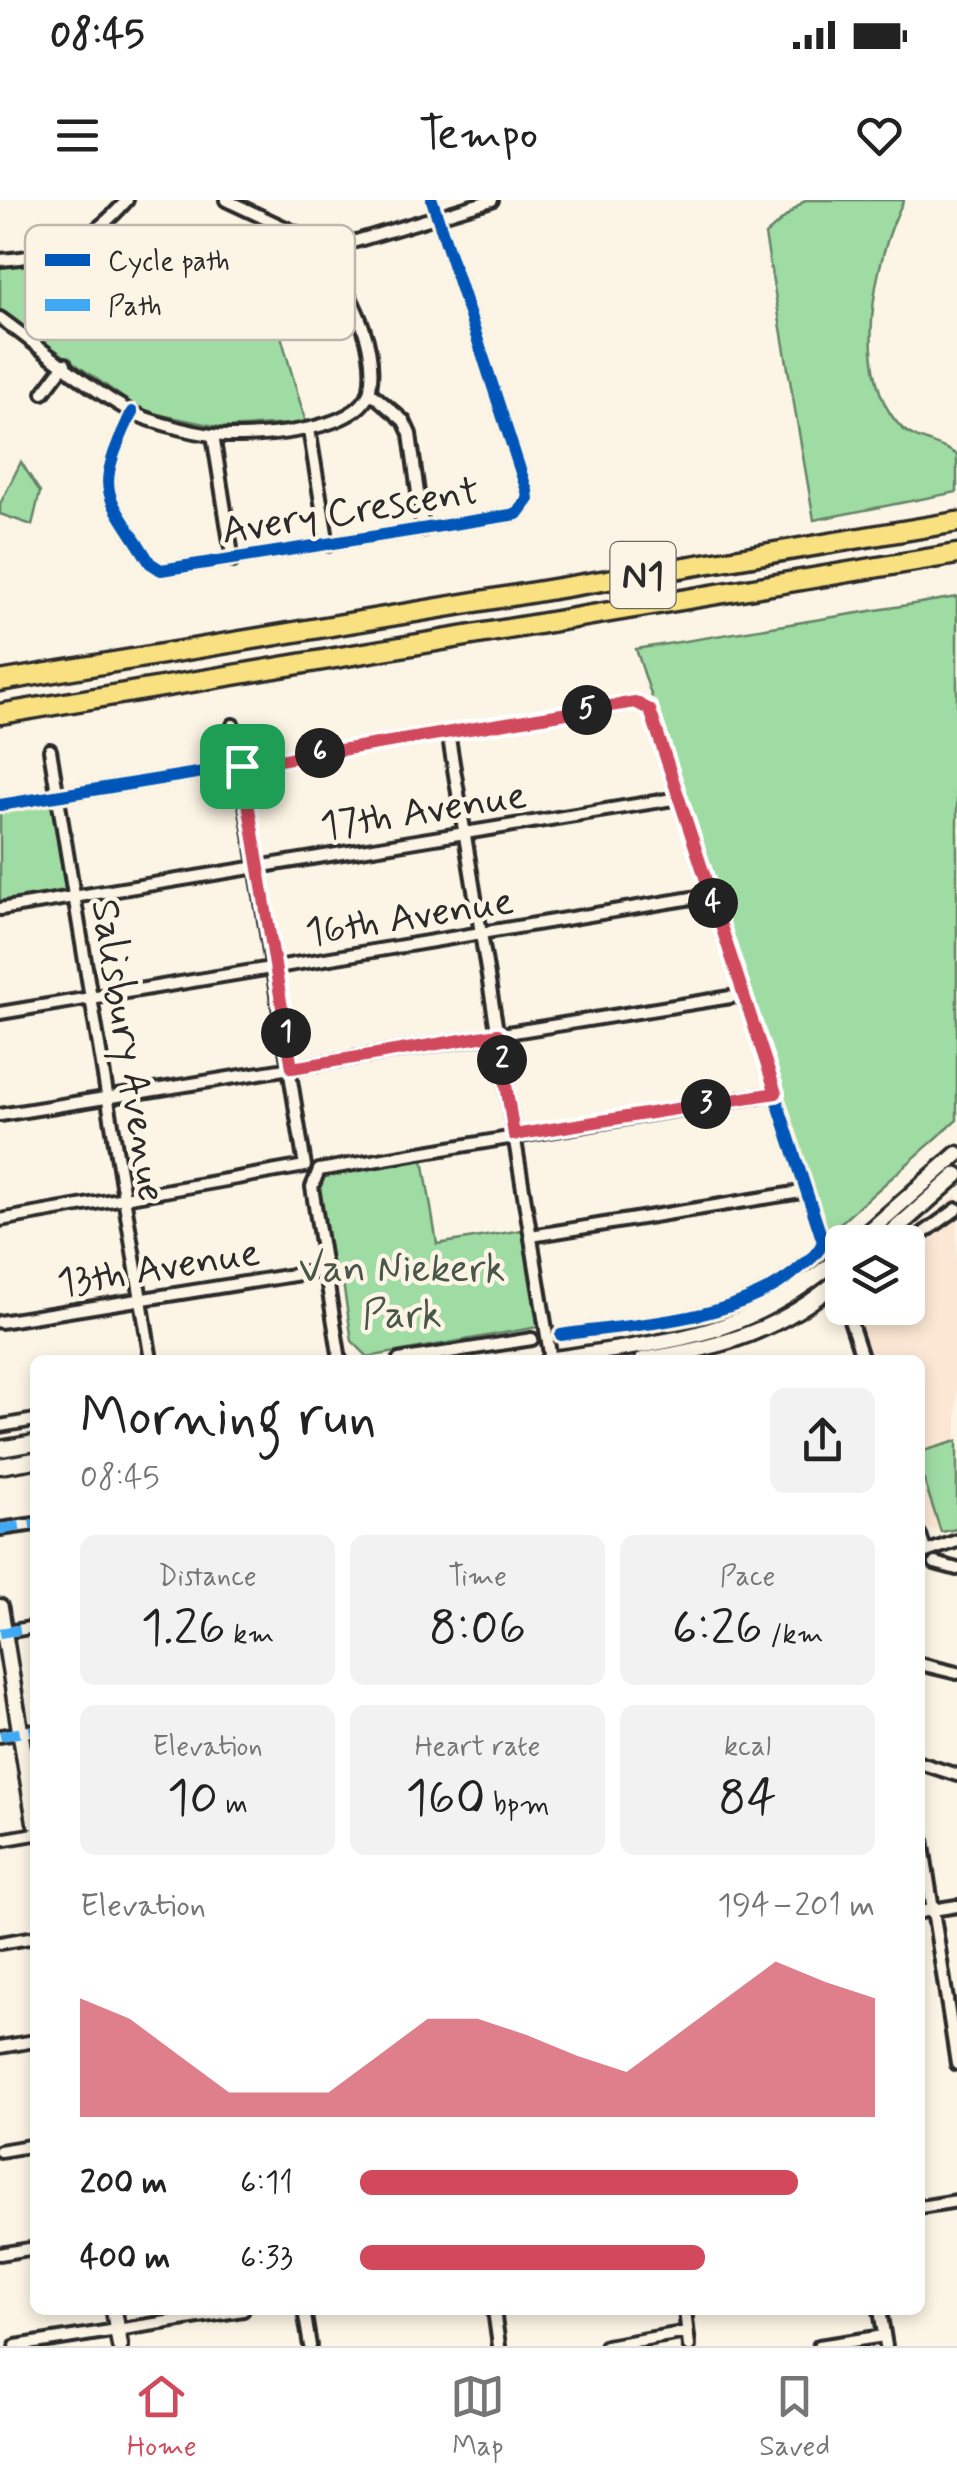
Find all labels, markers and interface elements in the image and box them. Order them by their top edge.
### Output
text: 08:45 [50,11,145,60]
text: Tempo [419,106,538,165]
icon: menu [50,108,105,163]
icon: heart [852,108,907,163]
legend [25,225,355,340]
text: Cycle path [108,244,230,281]
text: Path [108,289,162,326]
street label: Avery Crescent [218,466,483,558]
road number: N1 [610,542,676,608]
pin: 5 [562,685,612,735]
text: 5 [579,691,595,728]
pin [200,724,285,809]
pin: 6 [295,728,345,778]
text: 6 [313,734,327,771]
icon: arrive [215,739,270,794]
street label: 17th Avenue [317,770,530,854]
street label: 16th Avenue [302,876,517,960]
pin: 4 [688,878,738,928]
text: 4 [705,884,721,921]
street label: Salisbury Avenue [77,895,177,1206]
pin: 1 [261,1008,311,1058]
text: 1 [280,1014,292,1051]
pin: 2 [477,1035,527,1085]
text: 2 [495,1041,509,1078]
pin: 3 [681,1079,731,1129]
text: 3 [700,1085,712,1122]
map controls [825,1225,925,1325]
button: layers [825,1225,925,1325]
street label: 13th Avenue [53,1227,264,1311]
park label: Van Niekerk Park [299,1244,505,1342]
text: Morning run [80,1383,377,1455]
button: share [770,1388,875,1493]
text: 08:45 [80,1457,160,1499]
text: Distance [158,1559,257,1596]
text: Time [448,1559,507,1596]
text: Pace [720,1559,775,1596]
text: 1.26 [141,1596,226,1662]
text: 8:06 [429,1596,526,1662]
text: 6:26 [672,1596,763,1662]
text: km [226,1617,274,1654]
text: /km [763,1617,823,1654]
text: Elevation [152,1729,263,1766]
text: Heart rate [415,1729,540,1766]
text: kcal [724,1729,771,1766]
text: 10 [167,1766,218,1832]
text: 160 [405,1766,486,1832]
text: 84 [718,1766,777,1832]
text: m [218,1787,248,1824]
text: bpm [486,1787,550,1824]
text: Elevation [80,1885,206,1927]
text: 194–201 m [718,1885,875,1927]
text: 200 m [80,2162,167,2204]
text: 6:11 [240,2162,293,2204]
text: 400 m [80,2237,170,2279]
text: 6:33 [240,2237,293,2279]
tab: Home [127,2369,197,2466]
tab: Map [450,2369,505,2466]
tab: Saved [759,2369,830,2466]

